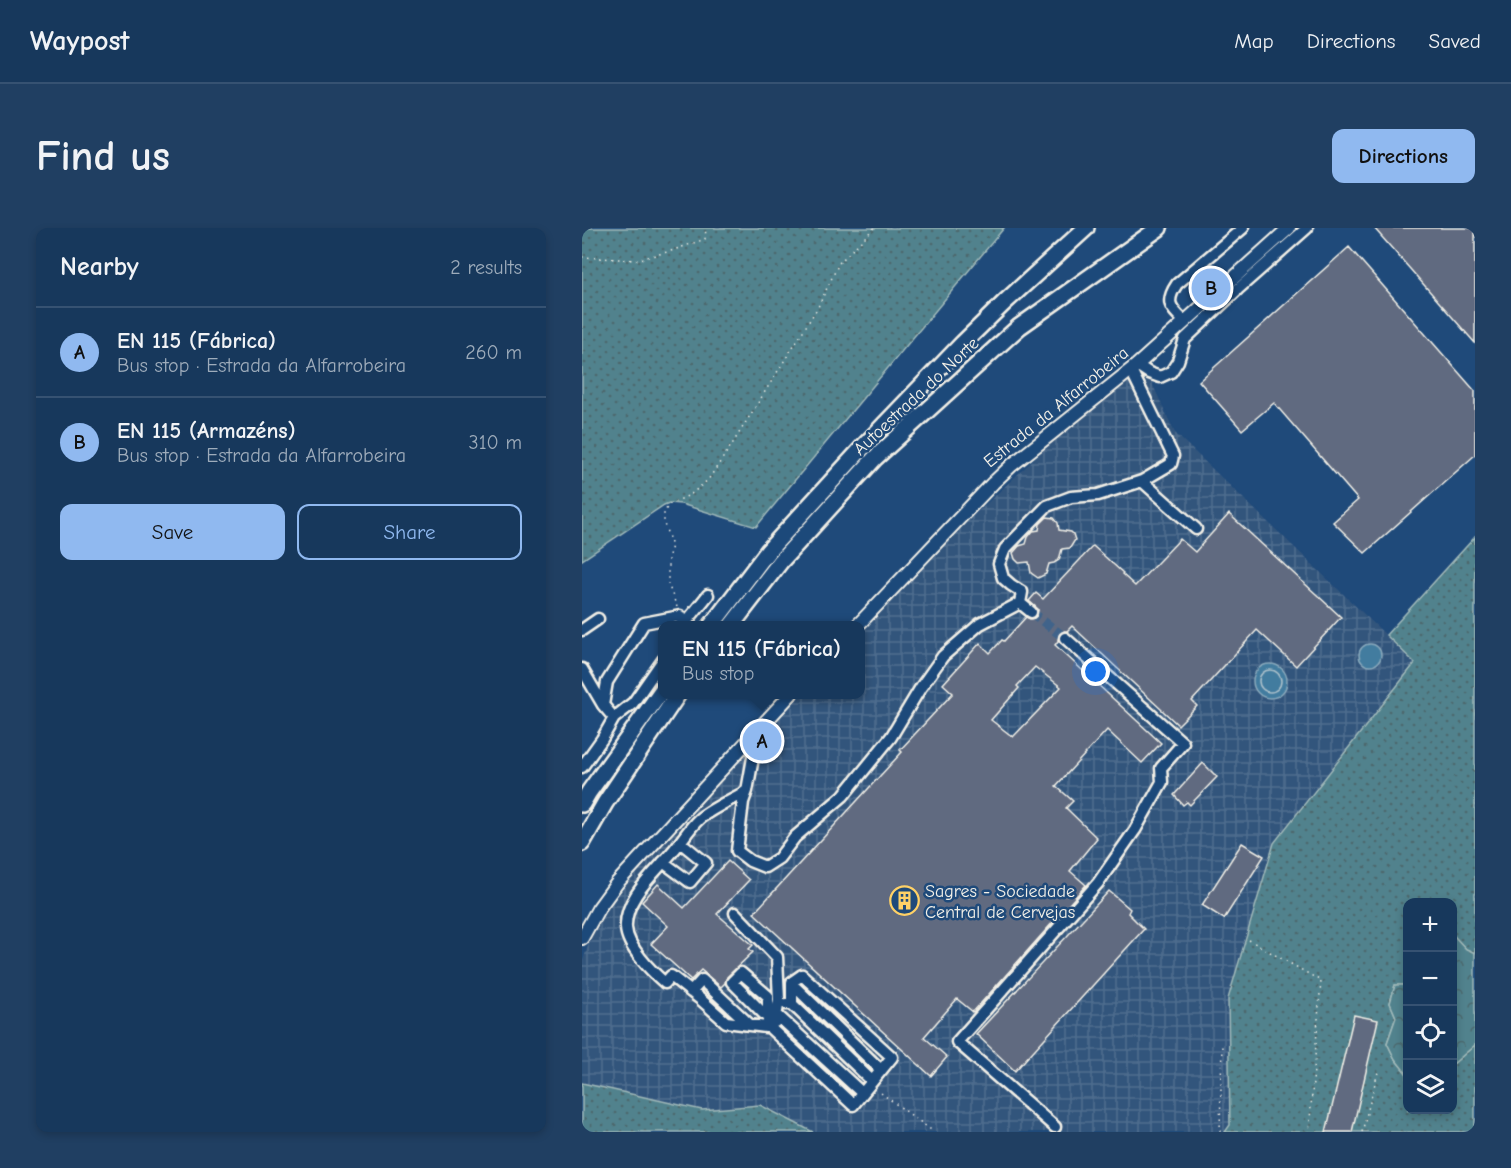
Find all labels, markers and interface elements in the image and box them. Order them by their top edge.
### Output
text: Waypost [30,25,130,57]
text: Map [1234,29,1274,53]
text: Directions [1307,29,1396,53]
text: Saved [1429,29,1481,53]
button: Directions [1332,129,1475,183]
text: Find us [36,132,170,181]
text: Nearby [60,252,139,282]
text: 2 results [450,256,522,279]
pin: B [1192,266,1230,310]
text: EN 115 (Fábrica) [117,328,276,354]
street label: Autoestrada do Norte [849,333,983,460]
text: A [74,341,85,364]
text: 260 m [465,341,522,364]
street label: Estrada da Alfarrobeira [980,343,1133,472]
text: Bus stop · Estrada da Alfarrobeira [117,354,406,377]
text: EN 115 (Armazéns) [117,418,296,444]
text: B [73,431,86,454]
text: 310 m [469,431,522,454]
text: Bus stop · Estrada da Alfarrobeira [117,444,406,467]
button: Save [60,504,285,560]
button: Share [297,504,522,560]
popup [658,621,865,699]
text: EN 115 (Fábrica) [682,636,841,662]
your location [1081,657,1110,686]
text: Bus stop [682,662,754,685]
pin: A [742,718,782,764]
place label: Sagres - Sociedade Central de Cervejas [925,881,1075,923]
building icon: Sagres - Sociedade Central de Cervejas [888,885,920,917]
map controls [1403,898,1457,1114]
button: + [1403,898,1457,952]
button: − [1403,952,1457,1006]
button: locate [1403,1006,1457,1060]
button: layers [1403,1060,1457,1114]

